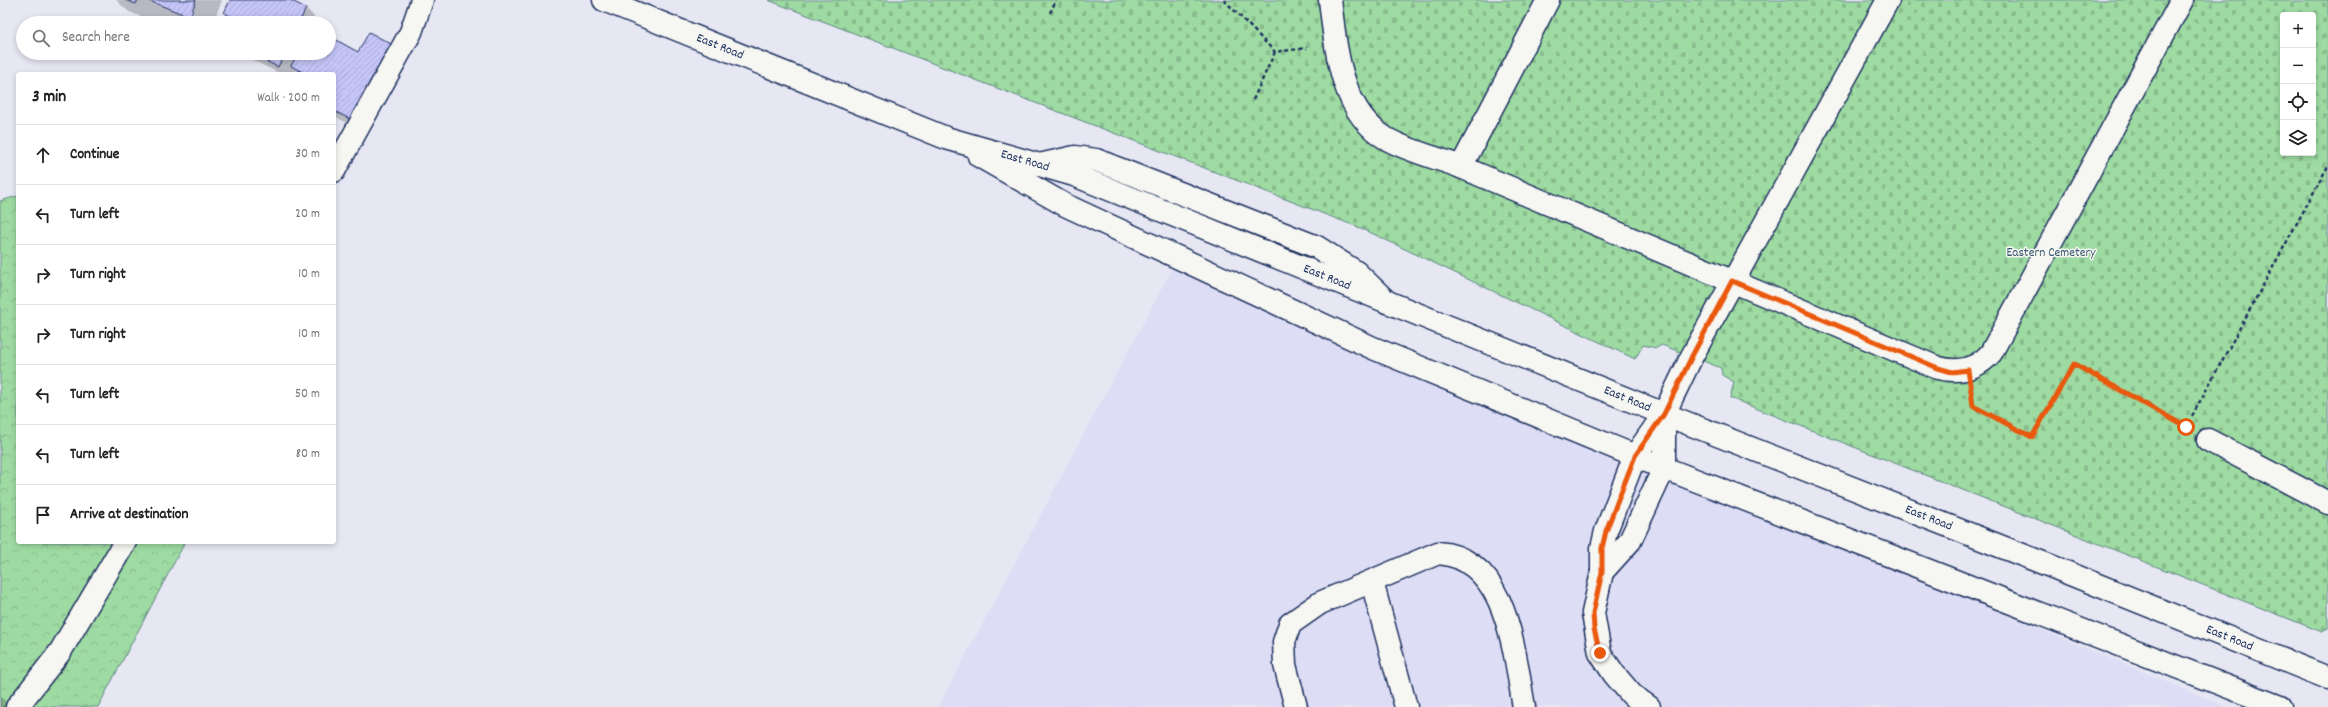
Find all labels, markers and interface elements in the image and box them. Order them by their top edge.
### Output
map controls [2280,12,2316,156]
button: + [2280,12,2316,48]
search box [16,16,336,60]
icon: search [30,27,52,49]
text: Search here [62,27,130,49]
street label: East Road [693,29,746,65]
button: − [2280,48,2316,84]
button: locate [2280,84,2316,120]
text: 3 min [32,86,66,110]
text: Walk · 200 m [257,89,320,108]
button: layers [2280,120,2316,156]
icon: ahead [32,144,54,166]
text: Continue [70,144,119,166]
text: 30 m [295,145,320,164]
street label: East Road [998,145,1051,177]
icon: left [32,204,54,226]
text: Turn left [70,204,119,226]
text: 20 m [295,205,320,224]
park label: Eastern Cemetery [2006,244,2096,263]
street label: East Road [1300,259,1354,296]
icon: right [32,264,54,286]
text: Turn right [70,264,126,286]
text: 10 m [298,265,320,284]
icon: right [32,324,54,346]
text: Turn right [70,324,126,346]
text: 10 m [298,325,320,344]
street label: East Road [1601,381,1654,417]
icon: left [32,384,54,406]
text: Turn left [70,384,119,406]
text: 50 m [295,385,320,404]
route start [2177,418,2195,436]
icon: left [32,444,54,466]
text: Turn left [70,444,119,466]
text: 80 m [296,445,320,464]
street label: East Road [1902,500,1955,536]
icon: arrive [32,504,54,526]
text: Arrive at destination [70,504,188,526]
street label: East Road [2203,620,2256,656]
route end [1591,644,1609,662]

